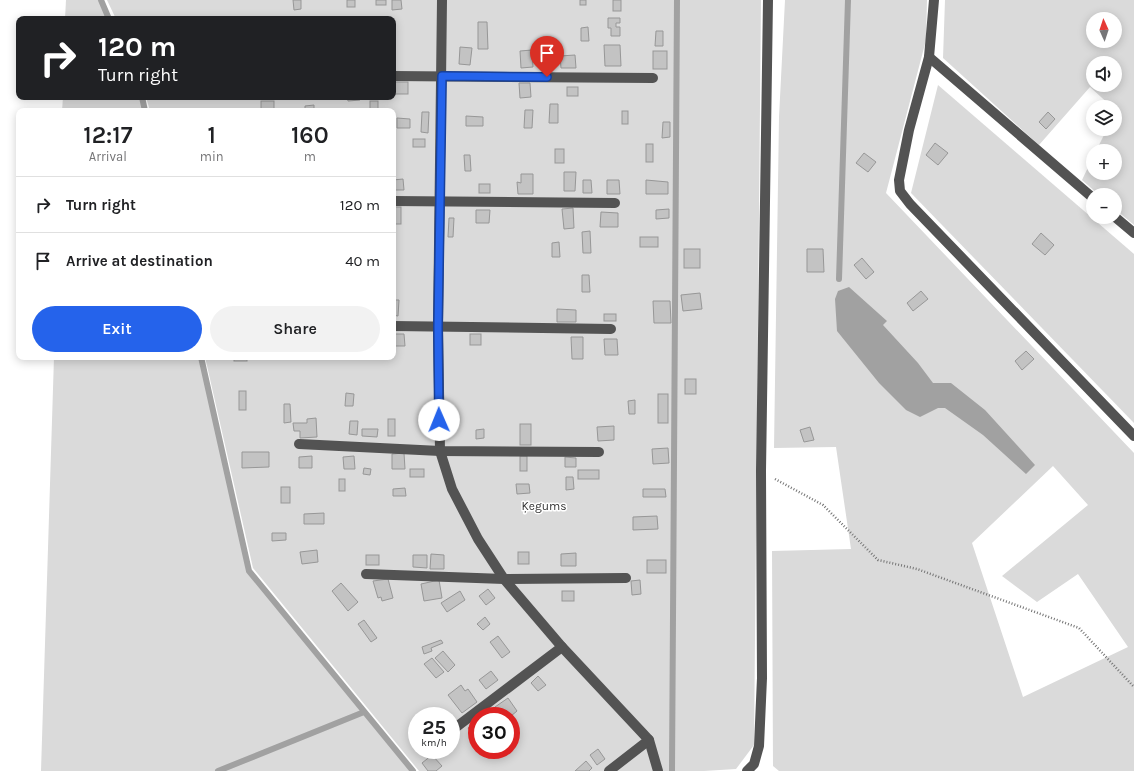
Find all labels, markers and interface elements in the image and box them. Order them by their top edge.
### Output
north arrow [1086,12,1122,48]
map controls [1086,12,1122,224]
text: 120 m [98,30,176,63]
icon: right [32,32,84,84]
pin [530,36,564,77]
icon: arrive [536,42,558,64]
button: sound [1086,56,1122,92]
text: Turn right [98,64,178,86]
button: layers [1086,100,1122,136]
text: 12:17 [83,121,132,149]
text: 1 [208,121,216,149]
text: 160 [291,121,329,149]
button: + [1086,144,1122,180]
text: Arrival [89,149,127,164]
text: min [200,149,224,164]
text: m [304,149,316,164]
button: − [1086,188,1122,224]
icon: right [32,194,54,216]
text: Turn right [66,196,136,214]
text: 120 m [340,196,380,214]
icon: arrive [32,250,54,272]
text: Arrive at destination [66,252,213,270]
text: 40 m [345,252,380,270]
button: Exit [32,306,202,352]
button: Share [210,306,380,352]
position arrow [418,399,460,441]
park label: Ķegums [521,499,567,514]
speed limit sign: 30 [468,707,520,759]
text: 25 [422,716,446,739]
text: km/h [421,737,447,749]

